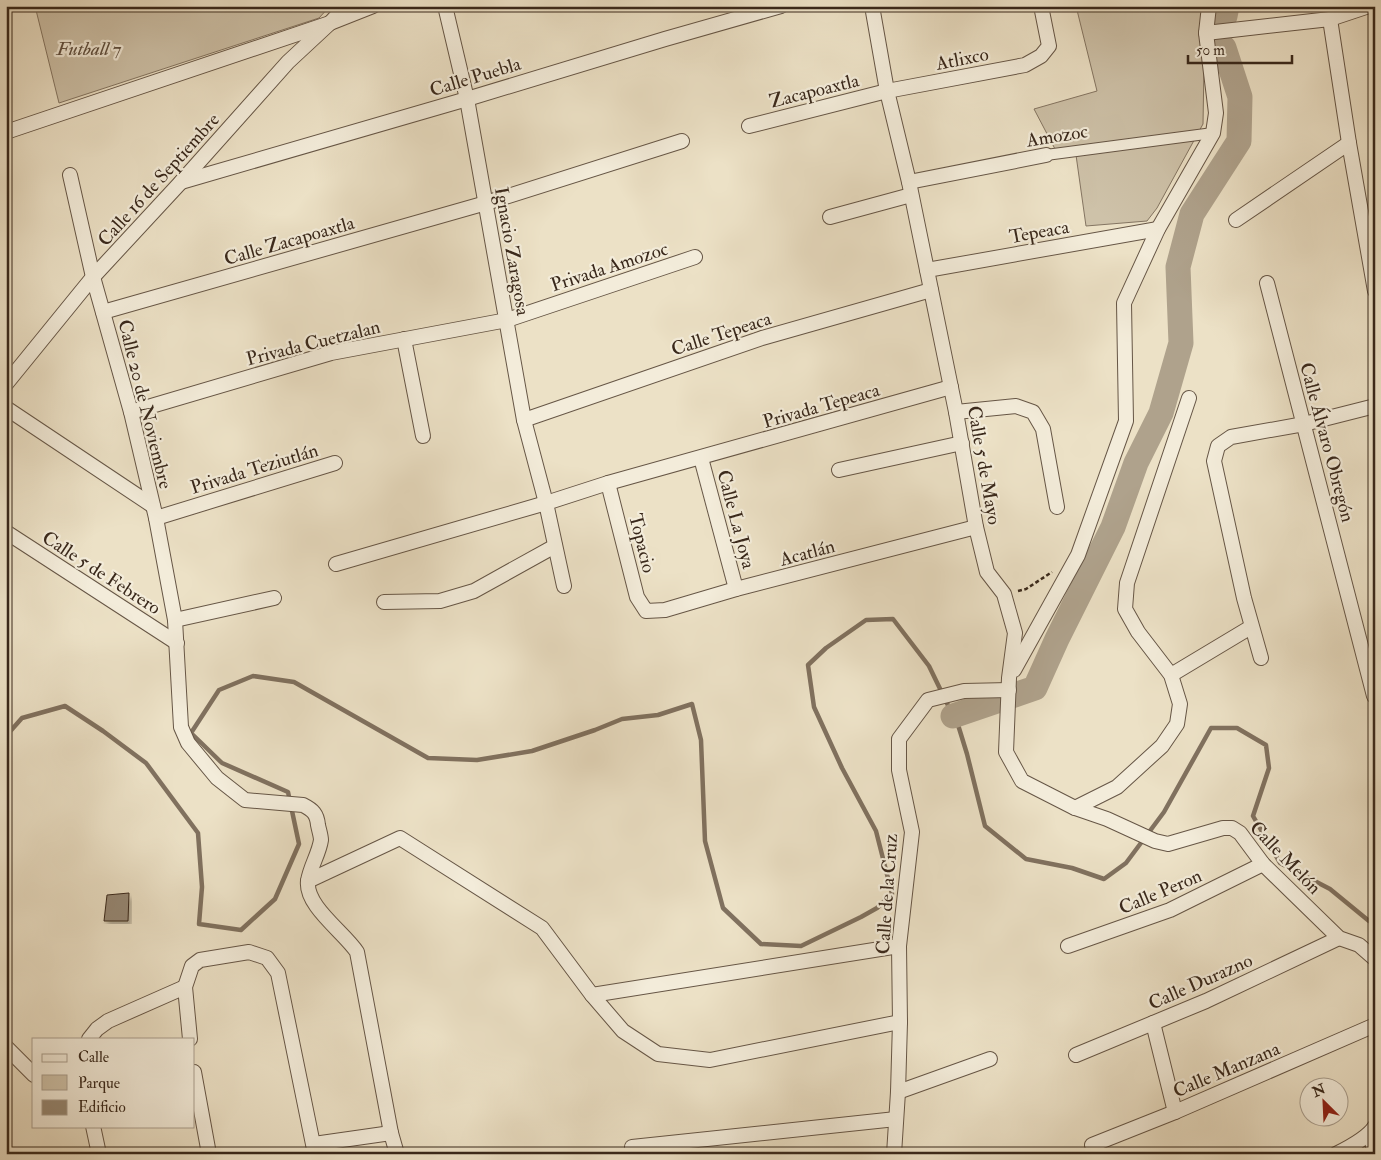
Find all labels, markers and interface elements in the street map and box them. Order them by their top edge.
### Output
scale bar [1188,32,1292,64]
park label: Futball 7 [55,37,122,61]
text: 50 m [1196,41,1225,60]
street label: Atlixco [933,42,991,76]
street label: Calle Puebla [427,52,524,102]
street label: Zacapoaxtla [767,68,862,115]
street label: Calle 16 de Septiembre [93,108,226,252]
street label: Amozoc [1024,119,1090,153]
street label: Ignacio Zaragosa [489,185,535,318]
street label: Calle Zacapoaxtla [221,211,358,272]
street label: Tepeaca [1007,215,1071,250]
street label: Privada Amozoc [548,237,671,297]
street label: Calle Tepeaca [668,306,775,362]
street label: Privada Cuetzalan [244,315,383,371]
street label: Calle 20 de Noviembre [112,317,178,491]
street label: Calle Álvaro Obregón [1294,359,1362,525]
street label: Privada Tepeaca [760,378,883,435]
street label: Calle 5 de Mayo [962,404,1006,526]
street label: Privada Teziutlán [188,438,321,500]
street label: Calle La Joya [711,467,761,571]
street label: Topacio [622,511,661,575]
street label: Calle 5 de Febrero [38,526,165,620]
street label: Acatlán [776,534,838,572]
street label: Calle Melón [1244,816,1326,900]
street label: Calle de la Cruz [871,833,903,955]
street label: Calle Peron [1115,864,1206,920]
street label: Calle Durazno [1145,948,1256,1016]
street label: Calle Manzana [1169,1037,1284,1103]
legend [32,1038,195,1128]
text: Calle [78,1048,109,1067]
text: Parque [78,1074,120,1093]
north arrow [1298,1078,1348,1128]
text: N [1309,1080,1329,1101]
text: Edificio [78,1098,126,1117]

